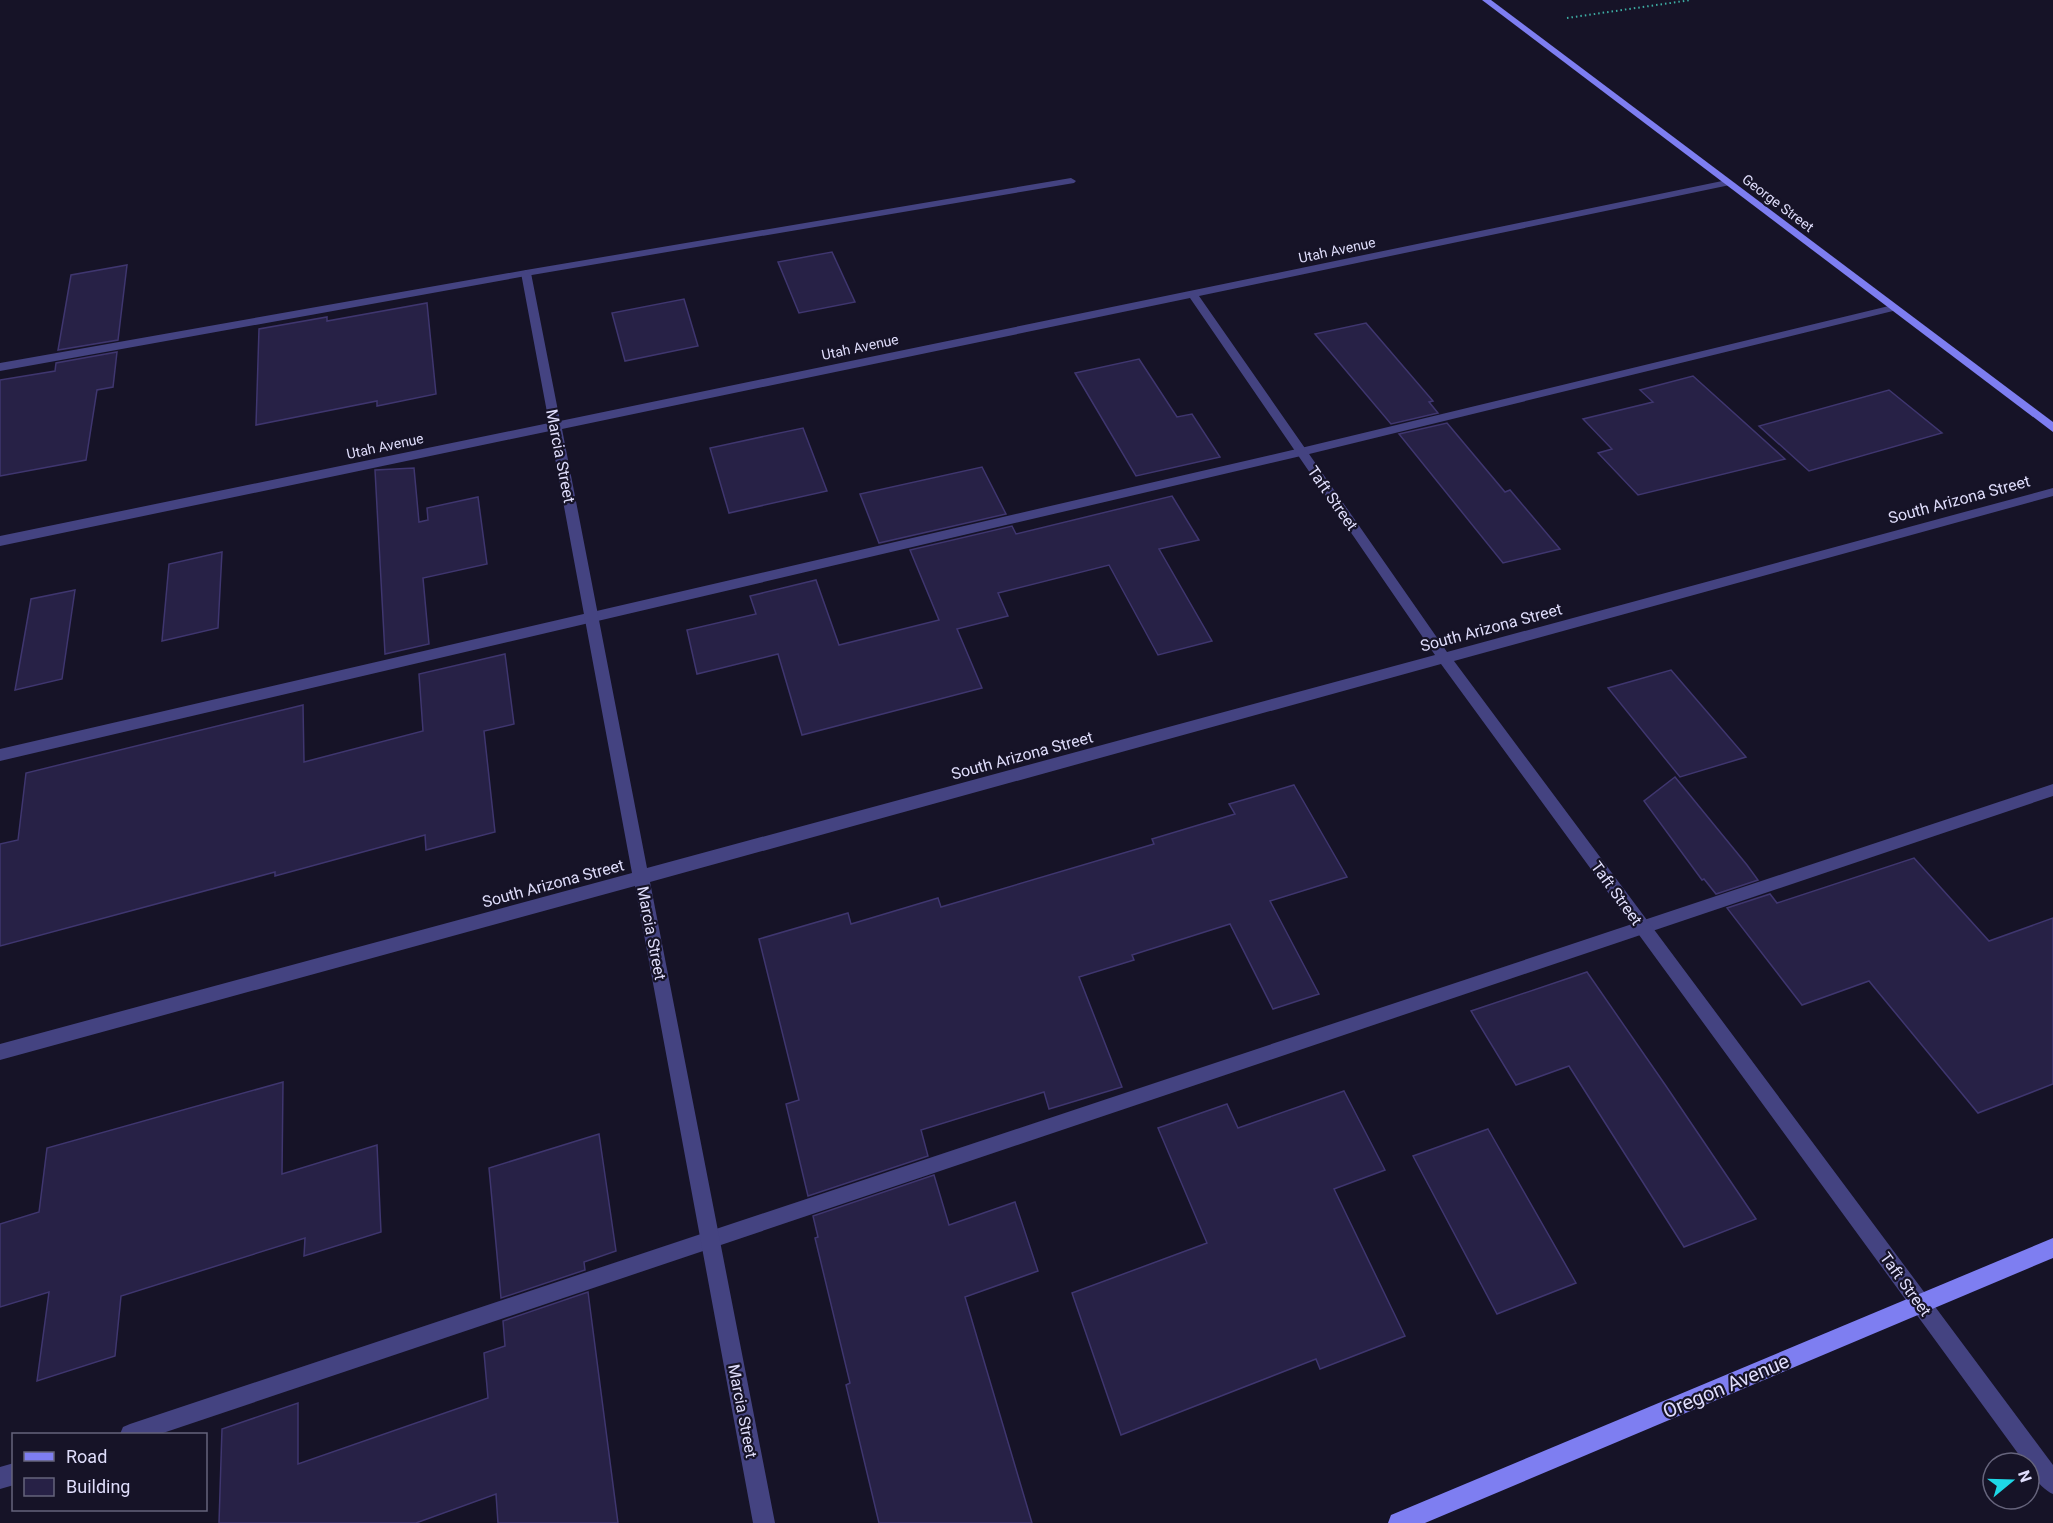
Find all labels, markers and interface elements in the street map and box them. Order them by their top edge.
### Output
street label: George Street [1739,171,1817,235]
street label: Utah Avenue [1297,234,1377,266]
street label: Utah Avenue [820,331,900,363]
street label: Marcia Street [542,408,579,505]
street label: Utah Avenue [345,430,425,462]
street label: Taft Street [1303,462,1362,534]
street label: South Arizona Street [1886,471,2032,528]
street label: South Arizona Street [1418,599,1564,656]
street label: South Arizona Street [949,727,1095,784]
street label: South Arizona Street [480,855,626,912]
street label: Taft Street [1587,858,1646,929]
street label: Marcia Street [633,885,670,982]
street label: Taft Street [1876,1249,1935,1320]
street label: Oregon Avenue [1659,1349,1793,1423]
street label: Marcia Street [724,1363,761,1460]
legend [12,1433,207,1511]
text: Road [66,1446,107,1467]
north arrow [1981,1451,2041,1511]
text: N [2014,1468,2036,1485]
text: Building [66,1476,130,1497]

